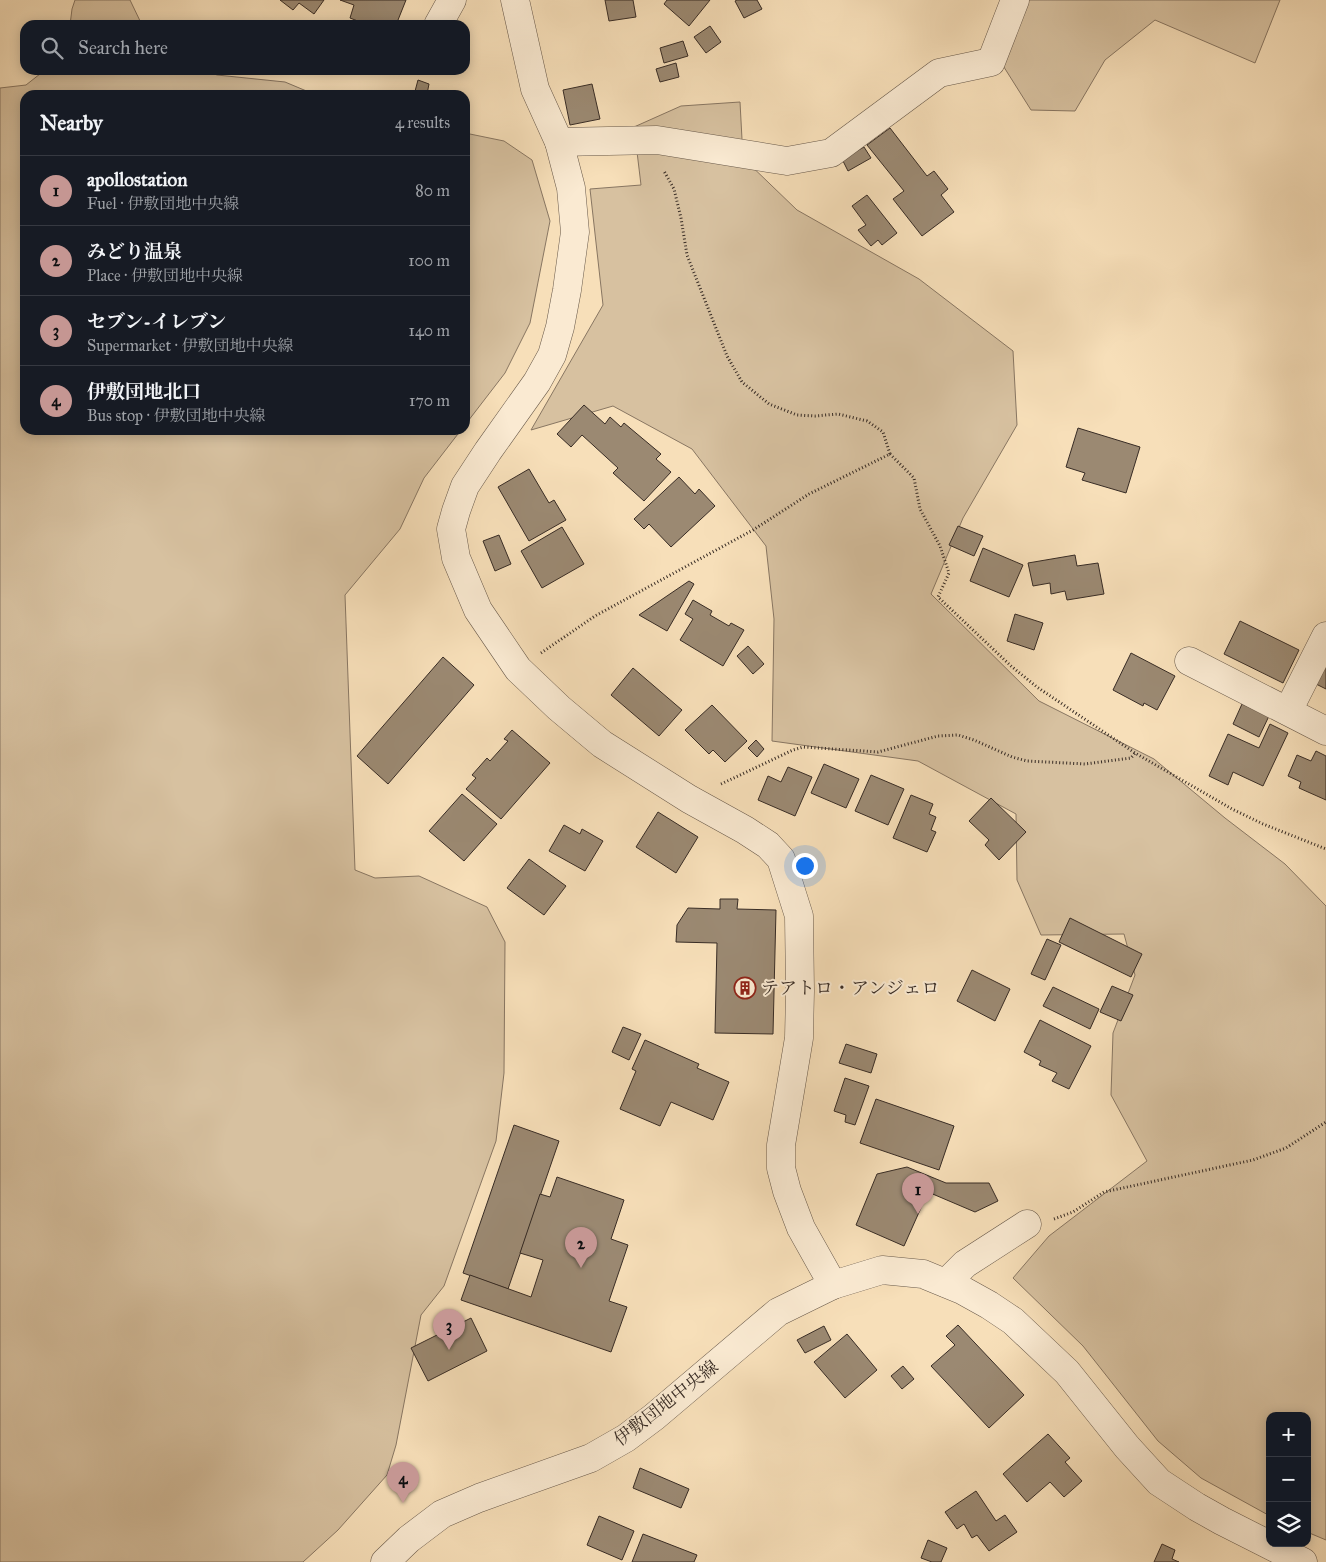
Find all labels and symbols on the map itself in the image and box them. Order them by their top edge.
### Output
your location [792,853,818,879]
building icon: テアトロ・アンジェロ [733,976,757,1000]
place label: テアトロ・アンジェロ [761,977,939,999]
pin: 1 [902,1173,934,1214]
pin: 2 [565,1227,597,1268]
pin: 3 [433,1309,465,1350]
street label: 伊敷団地中央線 [610,1356,722,1450]
pin: 4 [387,1462,419,1503]

